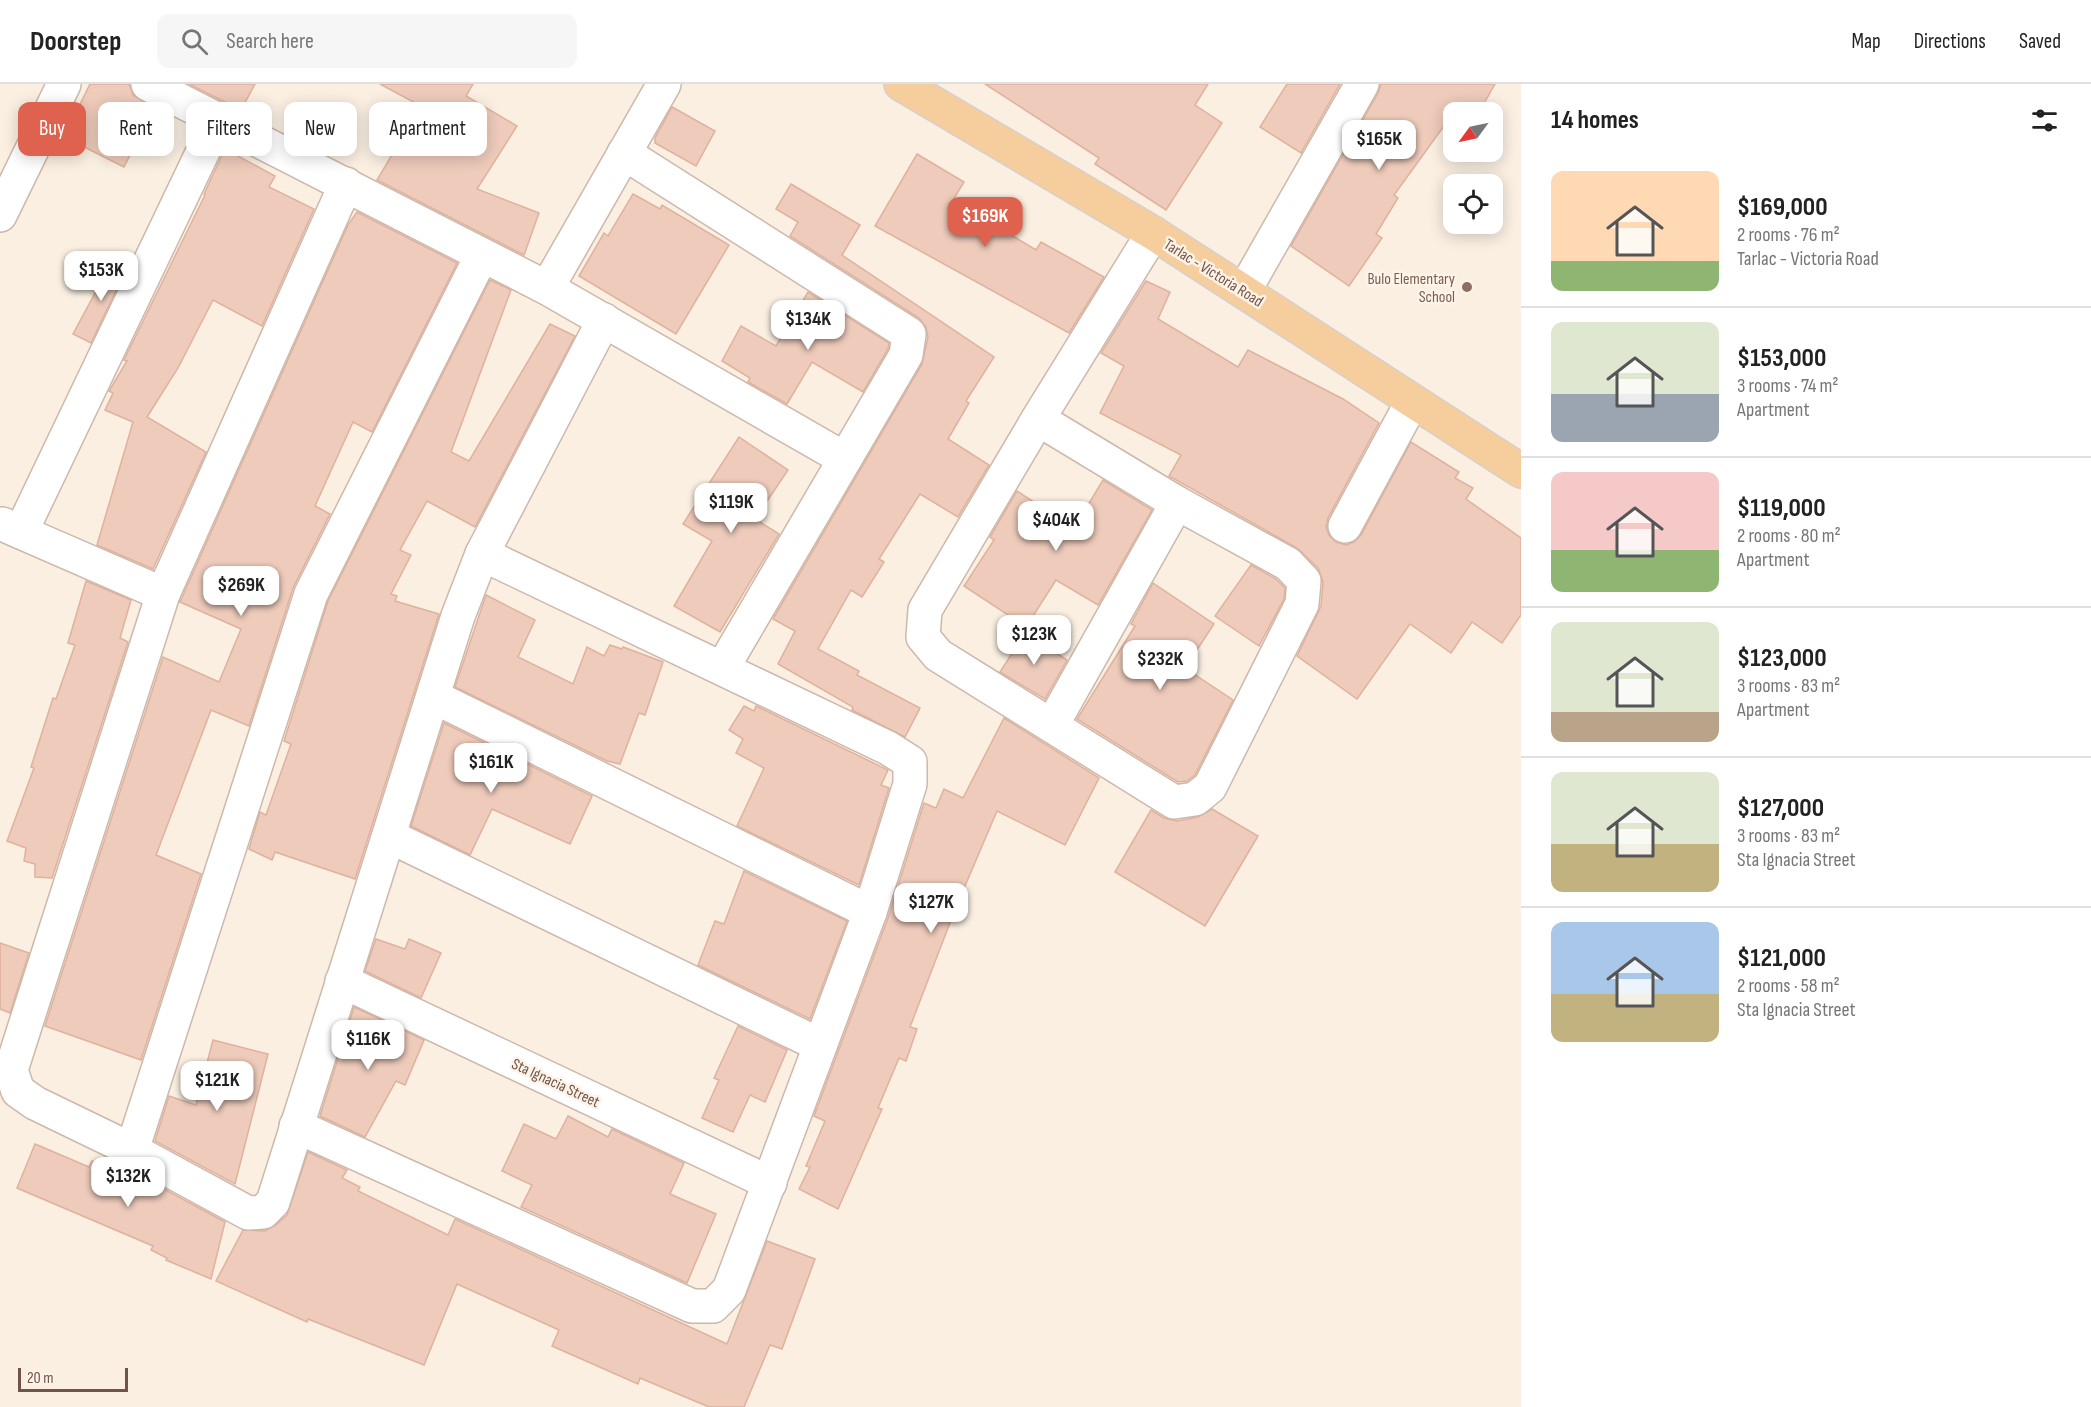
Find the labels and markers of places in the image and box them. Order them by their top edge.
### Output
pin: $165K [1337,120,1421,171]
pin: $169K [943,197,1027,248]
pin: $153K [59,251,143,302]
place label: Bulo Elementary School [1368,270,1455,307]
marker: Bulo Elementary School [1460,280,1474,294]
pin: $134K [766,300,850,351]
pin: $119K [689,483,773,534]
pin: $404K [1014,501,1098,552]
pin: $269K [199,566,283,617]
pin: $123K [992,615,1076,666]
pin: $232K [1118,640,1202,691]
pin: $161K [449,743,533,794]
pin: $127K [889,883,973,934]
pin: $116K [326,1020,410,1071]
pin: $121K [175,1061,259,1112]
pin: $132K [86,1157,170,1208]

